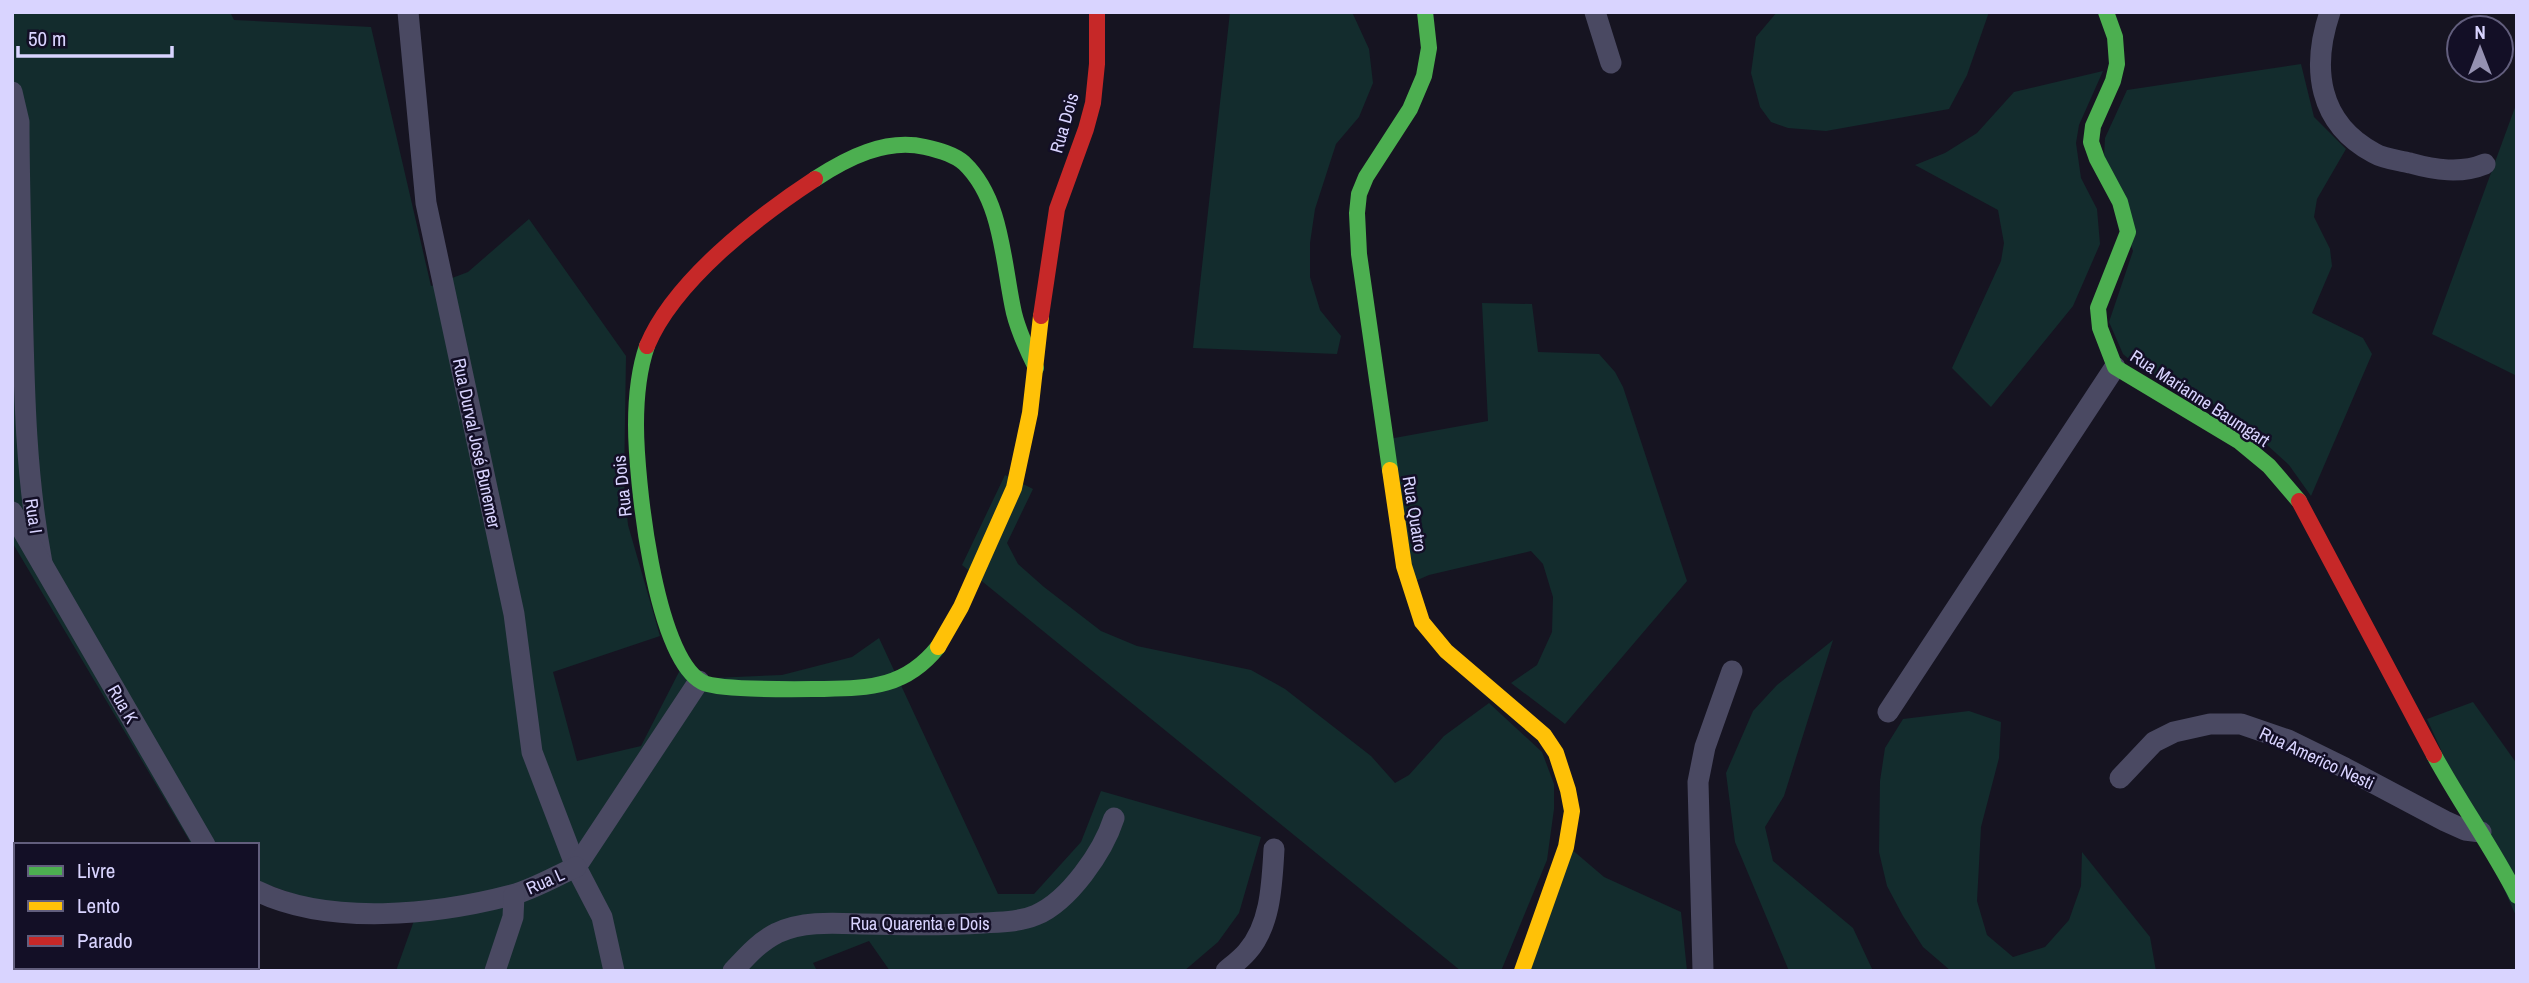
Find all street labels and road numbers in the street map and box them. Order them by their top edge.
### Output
street label: Rua Dois [1044,90,1084,156]
street label: Rua Marianne Baumgart [2125,344,2275,452]
street label: Rua Durval José Bunemer [447,356,507,530]
street label: Rua Dois [606,454,638,518]
street label: Rua Quatro [1397,474,1433,554]
street label: Rua I [19,497,49,535]
street label: Rua K [102,680,144,728]
street label: Rua Americo Nesti [2256,720,2378,796]
street label: Rua L [522,862,568,900]
street label: Rua Quarenta e Dois [850,911,990,936]

